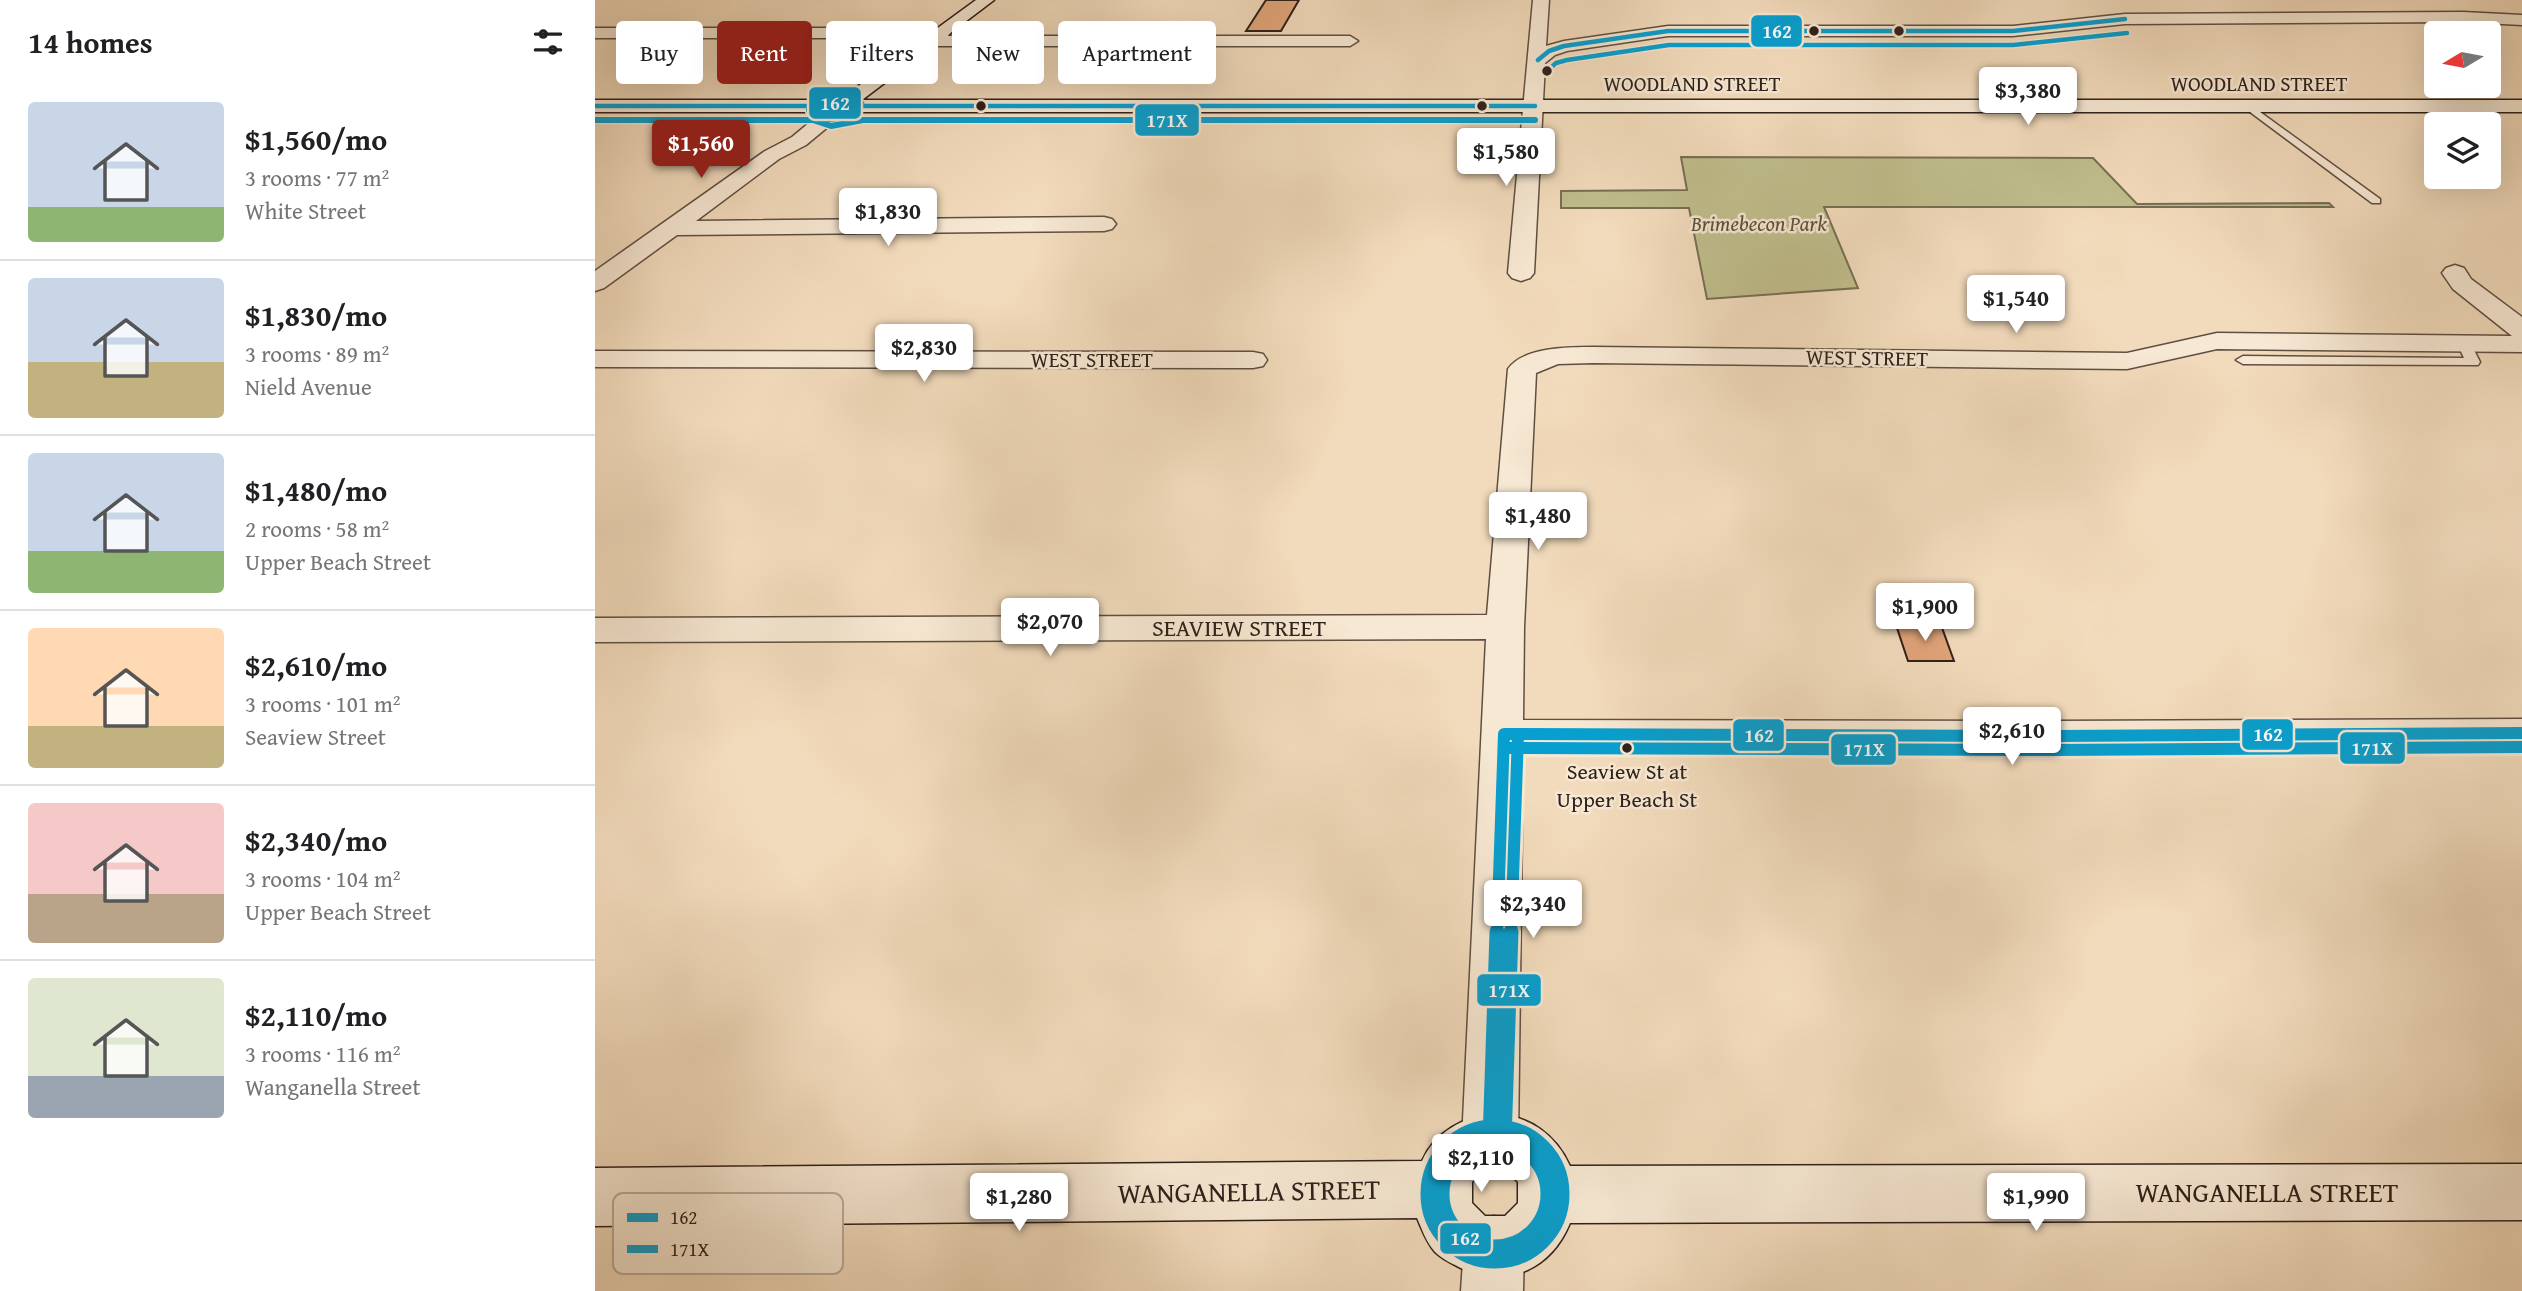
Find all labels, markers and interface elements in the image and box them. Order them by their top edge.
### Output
line badge: 162 [1750,14,1803,48]
text: 162 [1762,17,1792,45]
text: 14 homes [28,20,153,64]
chip: Buy [616,21,703,84]
chip: Rent [717,21,812,84]
chip: Filters [826,21,938,84]
chip: New [952,21,1044,84]
chip: Apartment [1058,21,1216,84]
north arrow [2424,21,2501,98]
map controls [2424,21,2501,189]
icon: filters [529,23,567,61]
unlabelled marker [1807,24,1821,38]
unlabelled marker [1892,24,1906,38]
unlabelled marker [1540,64,1554,78]
street label: WOODLAND STREET [1604,68,1781,99]
pin: $3,380 [1971,68,2085,127]
street label: WOODLAND STREET [2171,68,2348,99]
text: $3,380 [1995,73,2061,106]
line badge: 162 [808,86,862,120]
text: 162 [820,89,850,117]
unlabelled marker [974,99,988,113]
unlabelled marker [1475,99,1489,113]
line badge: 171X [1134,103,1200,137]
text: 171X [1146,106,1188,134]
button: layers [2424,112,2501,189]
text: $1,560/mo [245,117,387,161]
pin: $1,560 [644,120,758,180]
text: $1,560 [668,126,734,159]
pin: $1,580 [1449,128,1563,188]
icon: home [84,130,168,214]
text: $1,580 [1473,134,1539,167]
text: 3 rooms · 77 m² [245,161,389,194]
pin: $1,830 [831,188,945,248]
text: White Street [245,194,366,227]
text: $1,830 [855,194,921,227]
park label: Brimebecon Park [1690,208,1827,239]
pin: $1,540 [1959,276,2073,335]
text: $1,540 [1983,281,2049,314]
text: $1,830/mo [245,293,387,337]
icon: home [84,306,168,390]
pin: $2,830 [867,324,981,384]
text: $2,830 [891,330,957,363]
text: 3 rooms · 89 m² [245,337,389,370]
street label: WEST STREET [1806,341,1929,374]
street label: WEST STREET [1031,344,1153,375]
text: Nield Avenue [245,370,372,403]
text: $1,480/mo [245,468,387,512]
icon: home [84,481,168,565]
pin: $1,480 [1481,492,1595,552]
text: $1,480 [1505,498,1571,531]
text: 2 rooms · 58 m² [245,512,389,545]
text: Upper Beach Street [245,545,431,578]
pin: $1,900 [1868,584,1982,643]
text: $1,900 [1892,589,1958,622]
pin: $2,070 [993,598,1107,658]
text: $2,070 [1017,604,1083,637]
street label: SEAVIEW STREET [1152,610,1326,645]
text: $2,610/mo [245,643,387,687]
icon: home [84,656,168,740]
text: 3 rooms · 101 m² [245,687,400,720]
pin: $2,610 [1955,708,2069,767]
text: $2,610 [1979,713,2045,746]
line badge: 162 [1732,718,1785,752]
line badge: 162 [2241,718,2294,751]
text: Seaview Street [245,720,386,753]
text: 162 [2253,720,2283,748]
text: 162 [1744,721,1774,749]
line badge: 171X [2339,731,2406,765]
line badge: 171X [1830,733,1897,766]
text: 171X [2351,734,2393,762]
text: 171X [1843,735,1885,763]
marker: Seaview St at Upper Beach St [1620,741,1634,755]
place label: Seaview St at Upper Beach St [1557,755,1698,815]
text: $2,340/mo [245,818,387,862]
icon: home [84,831,168,915]
text: 3 rooms · 104 m² [245,862,400,895]
pin: $2,340 [1476,880,1590,940]
text: $2,340 [1500,886,1566,919]
text: Upper Beach Street [245,895,431,928]
line badge: 171X [1476,973,1542,1007]
text: 171X [1488,976,1530,1004]
text: $2,110/mo [245,993,387,1037]
icon: home [84,1006,168,1090]
text: 3 rooms · 116 m² [245,1037,400,1070]
text: Wanganella Street [245,1070,421,1103]
pin: $2,110 [1424,1134,1538,1194]
text: $2,110 [1448,1140,1514,1173]
street label: WANGANELLA STREET [1117,1168,1381,1213]
street label: WANGANELLA STREET [2136,1171,2399,1212]
pin: $1,280 [962,1174,1076,1233]
pin: $1,990 [1979,1174,2093,1233]
text: $1,280 [986,1179,1052,1212]
text: $1,990 [2003,1179,2069,1212]
legend [613,1193,843,1274]
text: 162 [670,1203,697,1231]
line badge: 162 [1439,1222,1492,1255]
text: 162 [1450,1224,1480,1252]
text: 171X [670,1235,709,1263]

